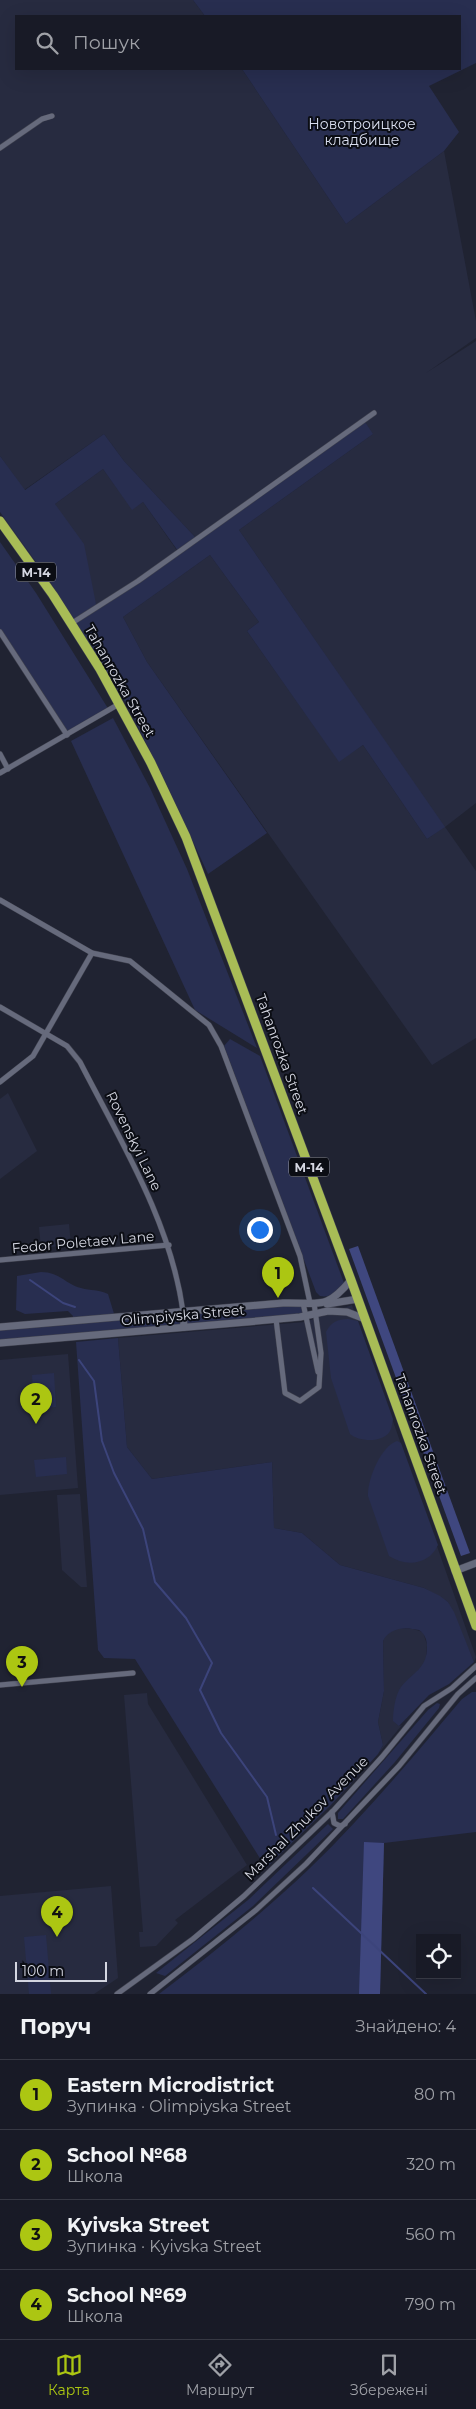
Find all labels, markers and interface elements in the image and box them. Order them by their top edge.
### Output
search box [15,15,461,70]
icon: search [33,29,61,57]
text: Пошук [73,31,140,54]
park label: Новотроицкое кладбище [308,115,416,149]
road number: М-14 [16,562,56,582]
street label: Tahanrozka Street [81,622,160,741]
street label: Tahanrozka Street [252,991,312,1117]
street label: Rovenskyi Lane [102,1088,166,1194]
road number: М-14 [289,1158,329,1176]
your location [247,1217,273,1243]
street label: Fedor Poletaev Lane [11,1227,155,1257]
pin: 1 [262,1257,294,1298]
street label: Olimpiyska Street [120,1301,246,1329]
street label: Tahanrozka Street [391,1371,451,1497]
pin: 2 [20,1383,52,1424]
pin: 3 [6,1646,38,1687]
street label: Marshal Zhukov Avenue [240,1752,372,1884]
pin: 4 [41,1896,73,1937]
map controls [416,1934,461,1979]
button: locate [416,1934,461,1979]
scale bar [15,1959,108,1982]
text: 100 m [22,1962,64,1980]
text: Поруч [20,2014,91,2039]
text: Знайдено: 4 [355,2017,456,2036]
text: Eastern Microdistrict [67,2074,274,2097]
text: 1 [33,2085,39,2104]
text: 80 m [414,2085,456,2104]
text: Зупинка · Olimpiyska Street [67,2097,291,2116]
text: School №68 [67,2144,187,2167]
text: 2 [31,2155,41,2174]
text: 320 m [406,2155,456,2174]
text: Школа [67,2167,123,2186]
text: Kyivska Street [67,2214,209,2237]
text: 3 [31,2225,41,2244]
text: 560 m [405,2225,456,2244]
text: Зупинка · Kyivska Street [67,2237,261,2256]
text: School №69 [67,2284,187,2307]
text: 4 [30,2295,42,2314]
text: 790 m [405,2295,456,2314]
text: Школа [67,2307,123,2326]
tab: Карта [48,2351,90,2399]
tab: Маршрут [186,2351,254,2399]
tab: Збережені [350,2351,428,2399]

